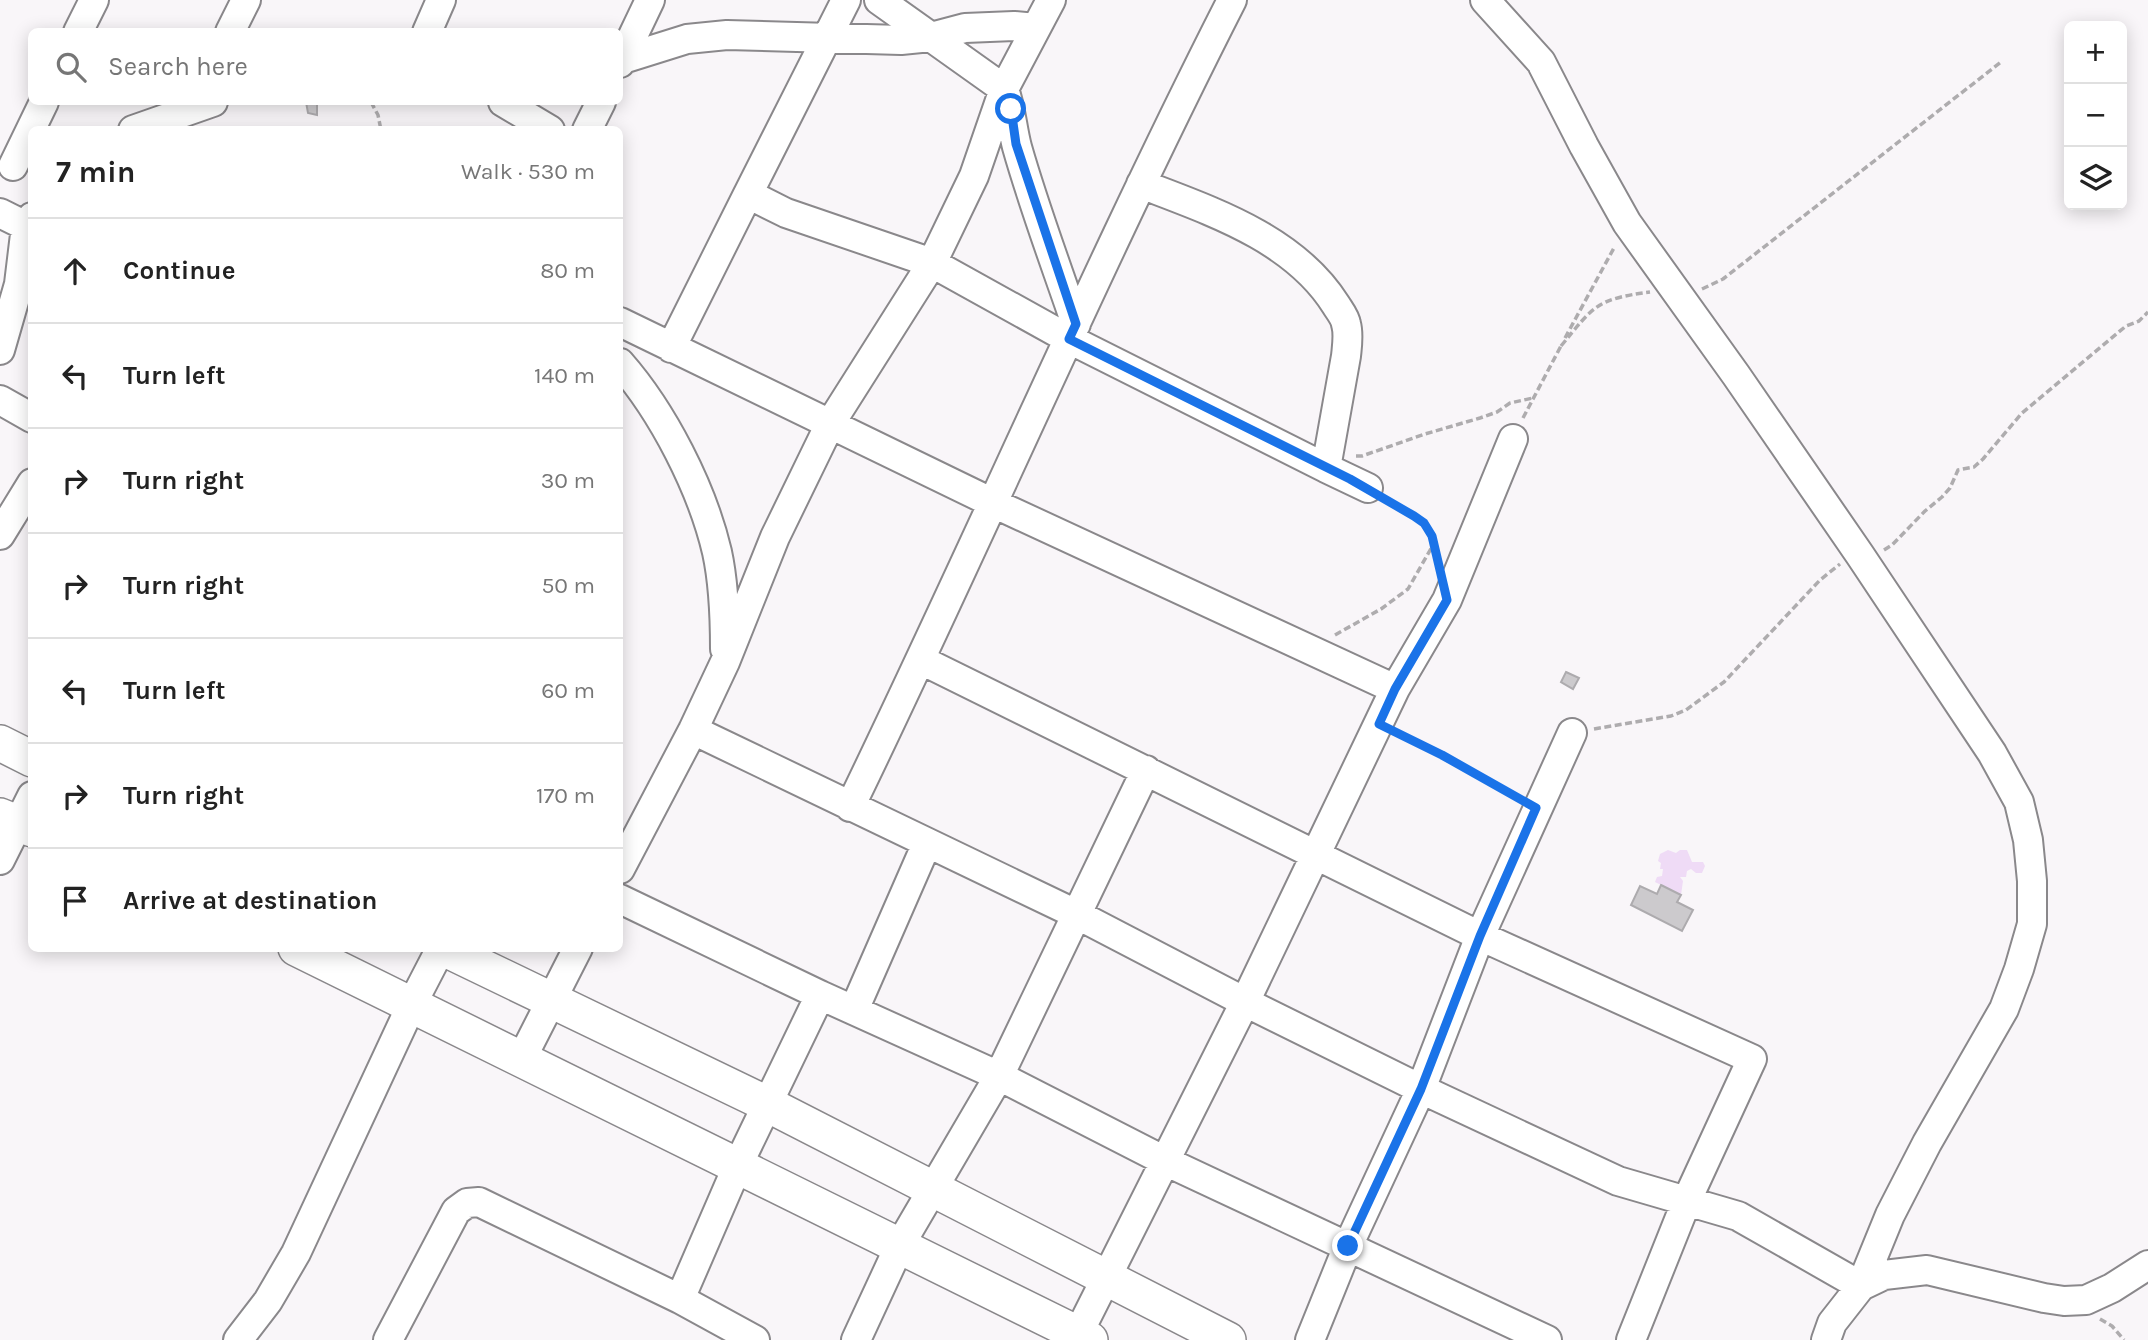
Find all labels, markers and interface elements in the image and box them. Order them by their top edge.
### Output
map controls [2064,21,2127,210]
button: + [2064,21,2127,84]
search box [28,28,623,105]
icon: search [52,48,90,86]
text: Search here [108,51,248,82]
button: − [2064,84,2127,147]
route start [995,93,1026,124]
button: layers [2064,147,2127,210]
text: 7 min [56,154,136,190]
text: Walk · 530 m [461,158,595,185]
icon: ahead [56,252,94,290]
text: Continue [123,255,235,286]
text: 80 m [540,257,595,284]
icon: left [56,357,94,395]
text: Turn left [123,360,225,391]
text: 140 m [534,362,595,389]
icon: right [56,462,94,500]
text: Turn right [123,465,244,496]
text: 30 m [541,467,595,494]
icon: right [56,567,94,605]
text: Turn right [123,570,244,601]
text: 50 m [541,572,595,599]
icon: left [56,672,94,710]
text: Turn left [123,675,225,706]
text: 60 m [541,677,595,704]
icon: right [56,777,94,815]
text: Turn right [123,780,244,811]
text: 170 m [536,782,595,809]
icon: arrive [56,882,94,920]
text: Arrive at destination [123,885,377,916]
route end [1332,1230,1363,1261]

